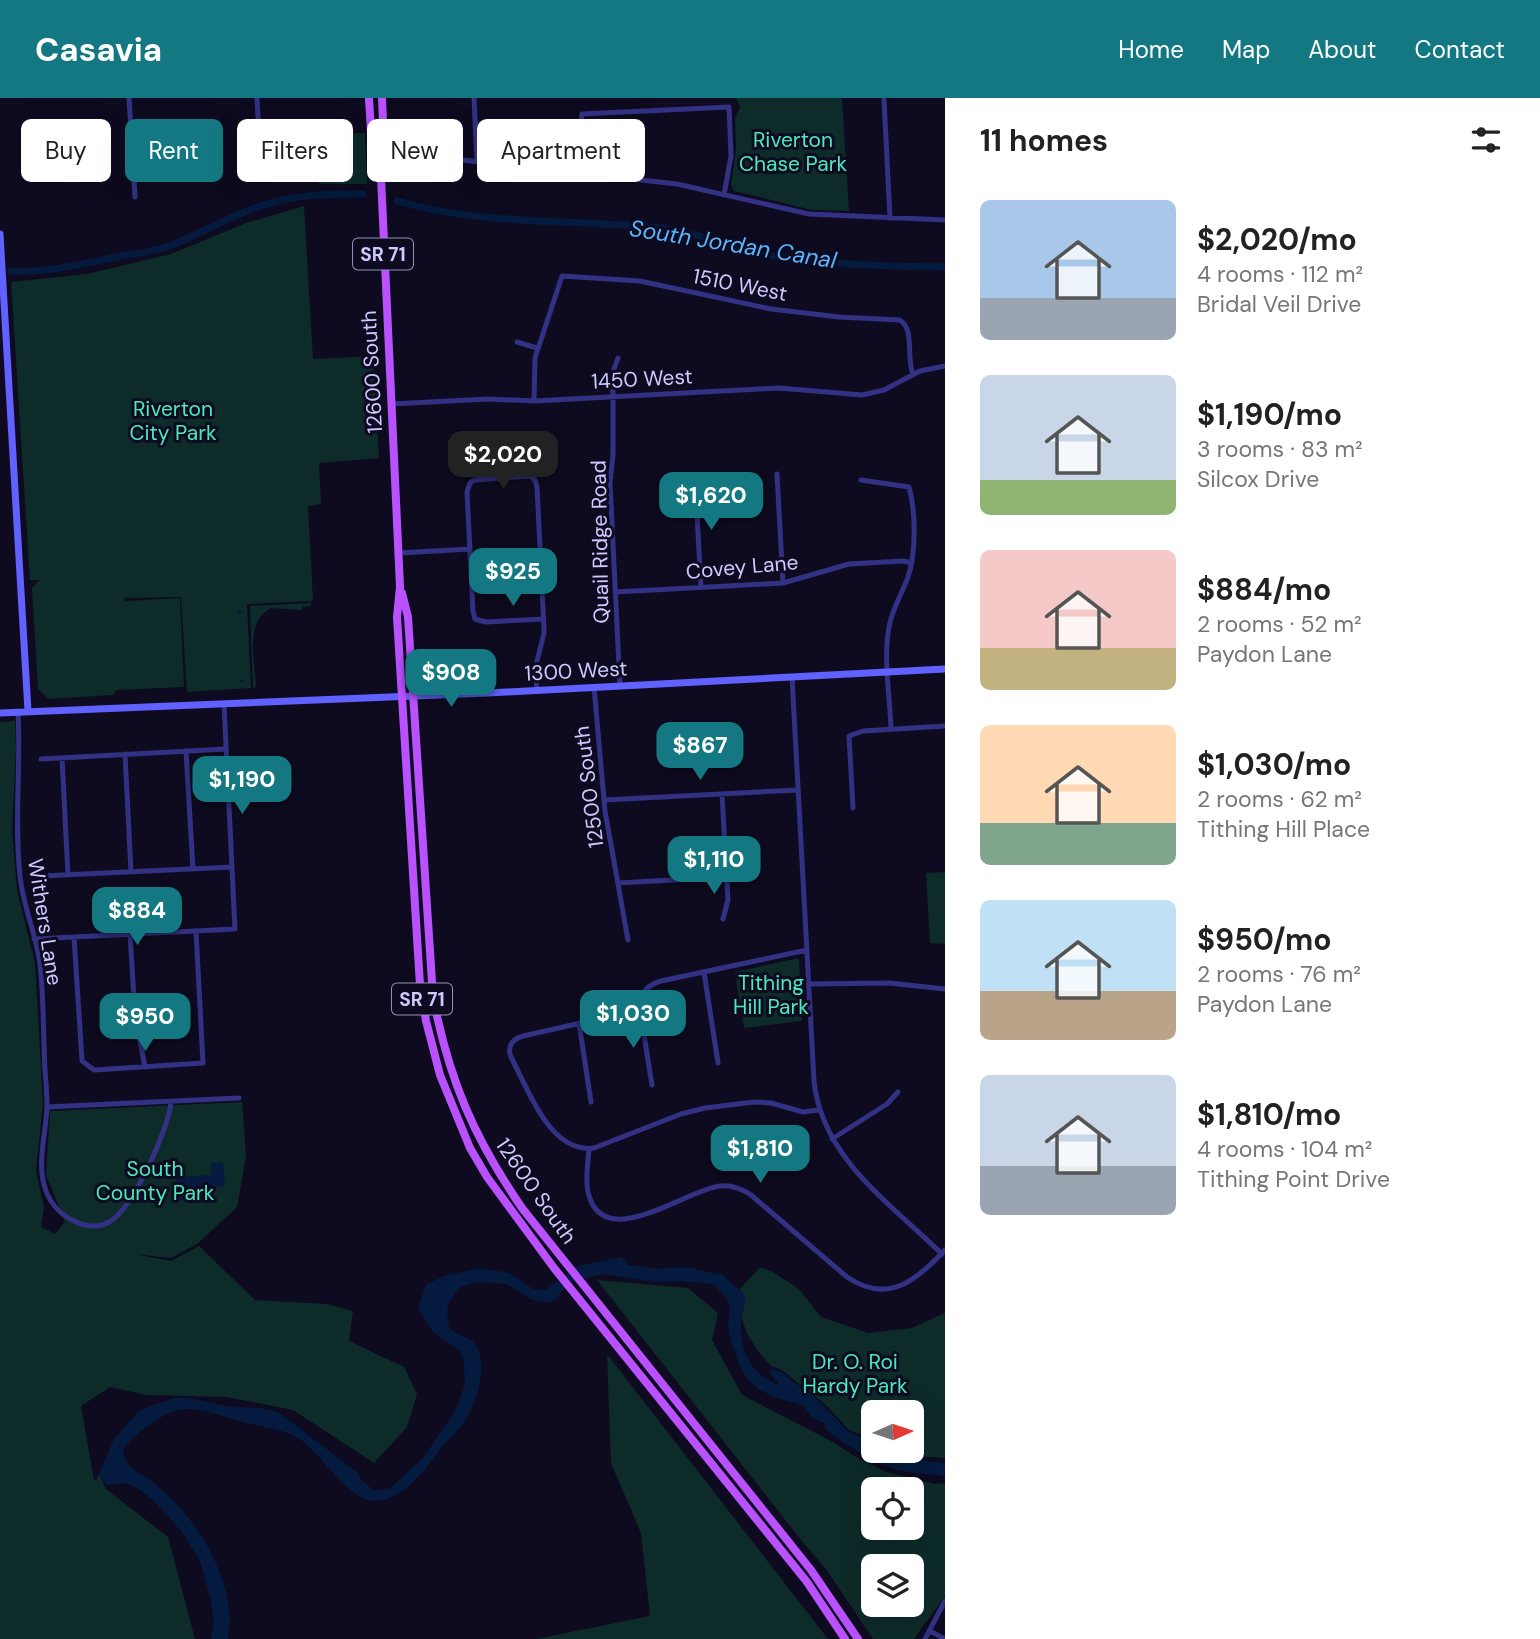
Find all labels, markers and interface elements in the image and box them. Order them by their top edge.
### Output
text: Casavia [35,28,162,71]
text: Home [1118,34,1184,65]
text: Map [1222,34,1270,65]
text: About [1308,34,1377,65]
text: Contact [1415,34,1505,65]
chip: Buy [21,119,111,182]
chip: Rent [125,119,223,182]
chip: Filters [237,119,353,182]
chip: New [367,119,463,182]
chip: Apartment [477,119,645,182]
text: 11 homes [980,121,1108,160]
icon: filters [1467,121,1505,159]
park label: Riverton Chase Park [739,126,847,178]
water label: South Jordan Canal [627,213,839,275]
text: $2,020/mo [1197,220,1357,259]
icon: home [1036,228,1120,312]
road number: SR 71 [353,238,413,270]
text: 4 rooms · 112 m² [1197,259,1363,289]
street label: 1510 West [691,262,789,308]
text: Bridal Veil Drive [1197,289,1361,319]
street label: 12600 South [355,310,389,434]
street label: 1450 West [591,362,693,396]
park label: Riverton City Park [129,395,217,447]
text: $1,190/mo [1197,395,1342,434]
icon: home [1036,403,1120,487]
pin: $2,020 [446,432,560,491]
text: 3 rooms · 83 m² [1197,434,1363,464]
text: $2,020 [464,439,542,469]
street label: Quail Ridge Road [585,460,615,624]
text: Silcox Drive [1197,464,1319,494]
pin: $1,620 [654,472,768,532]
text: $1,620 [675,480,747,510]
pin: $925 [472,548,554,608]
street label: Covey Lane [685,548,799,586]
text: $925 [485,556,541,586]
text: $884/mo [1197,570,1331,609]
icon: home [1036,578,1120,662]
text: 2 rooms · 52 m² [1197,609,1362,639]
text: Paydon Lane [1197,639,1332,669]
pin: $908 [410,650,492,709]
street label: 1300 West [524,654,628,688]
text: $908 [421,657,481,687]
pin: $867 [659,722,741,782]
street label: 12500 South [568,724,610,850]
text: $867 [672,730,728,760]
text: $1,030/mo [1197,745,1351,784]
icon: home [1036,753,1120,837]
pin: $1,190 [185,756,299,816]
text: $1,190 [208,764,276,794]
text: 2 rooms · 62 m² [1197,784,1362,814]
text: Tithing Hill Place [1197,814,1370,844]
pin: $1,110 [657,836,771,896]
text: $1,110 [684,844,744,874]
street label: Withers Lane [21,857,69,987]
pin: $884 [96,888,178,947]
text: $884 [108,895,166,925]
text: $950/mo [1197,920,1332,959]
icon: home [1036,928,1120,1012]
text: 2 rooms · 76 m² [1197,959,1361,989]
park label: Tithing Hill Park [733,969,809,1021]
road number: SR 71 [392,984,452,1015]
text: Paydon Lane [1197,989,1332,1019]
pin: $1,030 [576,990,690,1050]
pin: $950 [104,993,186,1053]
text: $1,030 [596,998,670,1028]
text: $950 [116,1001,175,1031]
text: $1,810/mo [1197,1095,1341,1134]
icon: home [1036,1103,1120,1187]
pin: $1,810 [703,1126,817,1185]
street label: 12600 South [489,1133,583,1249]
text: $1,810 [727,1133,793,1163]
text: 4 rooms · 104 m² [1197,1134,1372,1164]
park label: South County Park [96,1155,215,1207]
text: Tithing Point Drive [1197,1164,1390,1194]
park label: Dr. O. Roi Hardy Park [803,1348,908,1400]
north arrow [861,1400,924,1463]
map controls [861,1400,924,1617]
button: locate [861,1477,924,1540]
button: layers [861,1554,924,1617]

